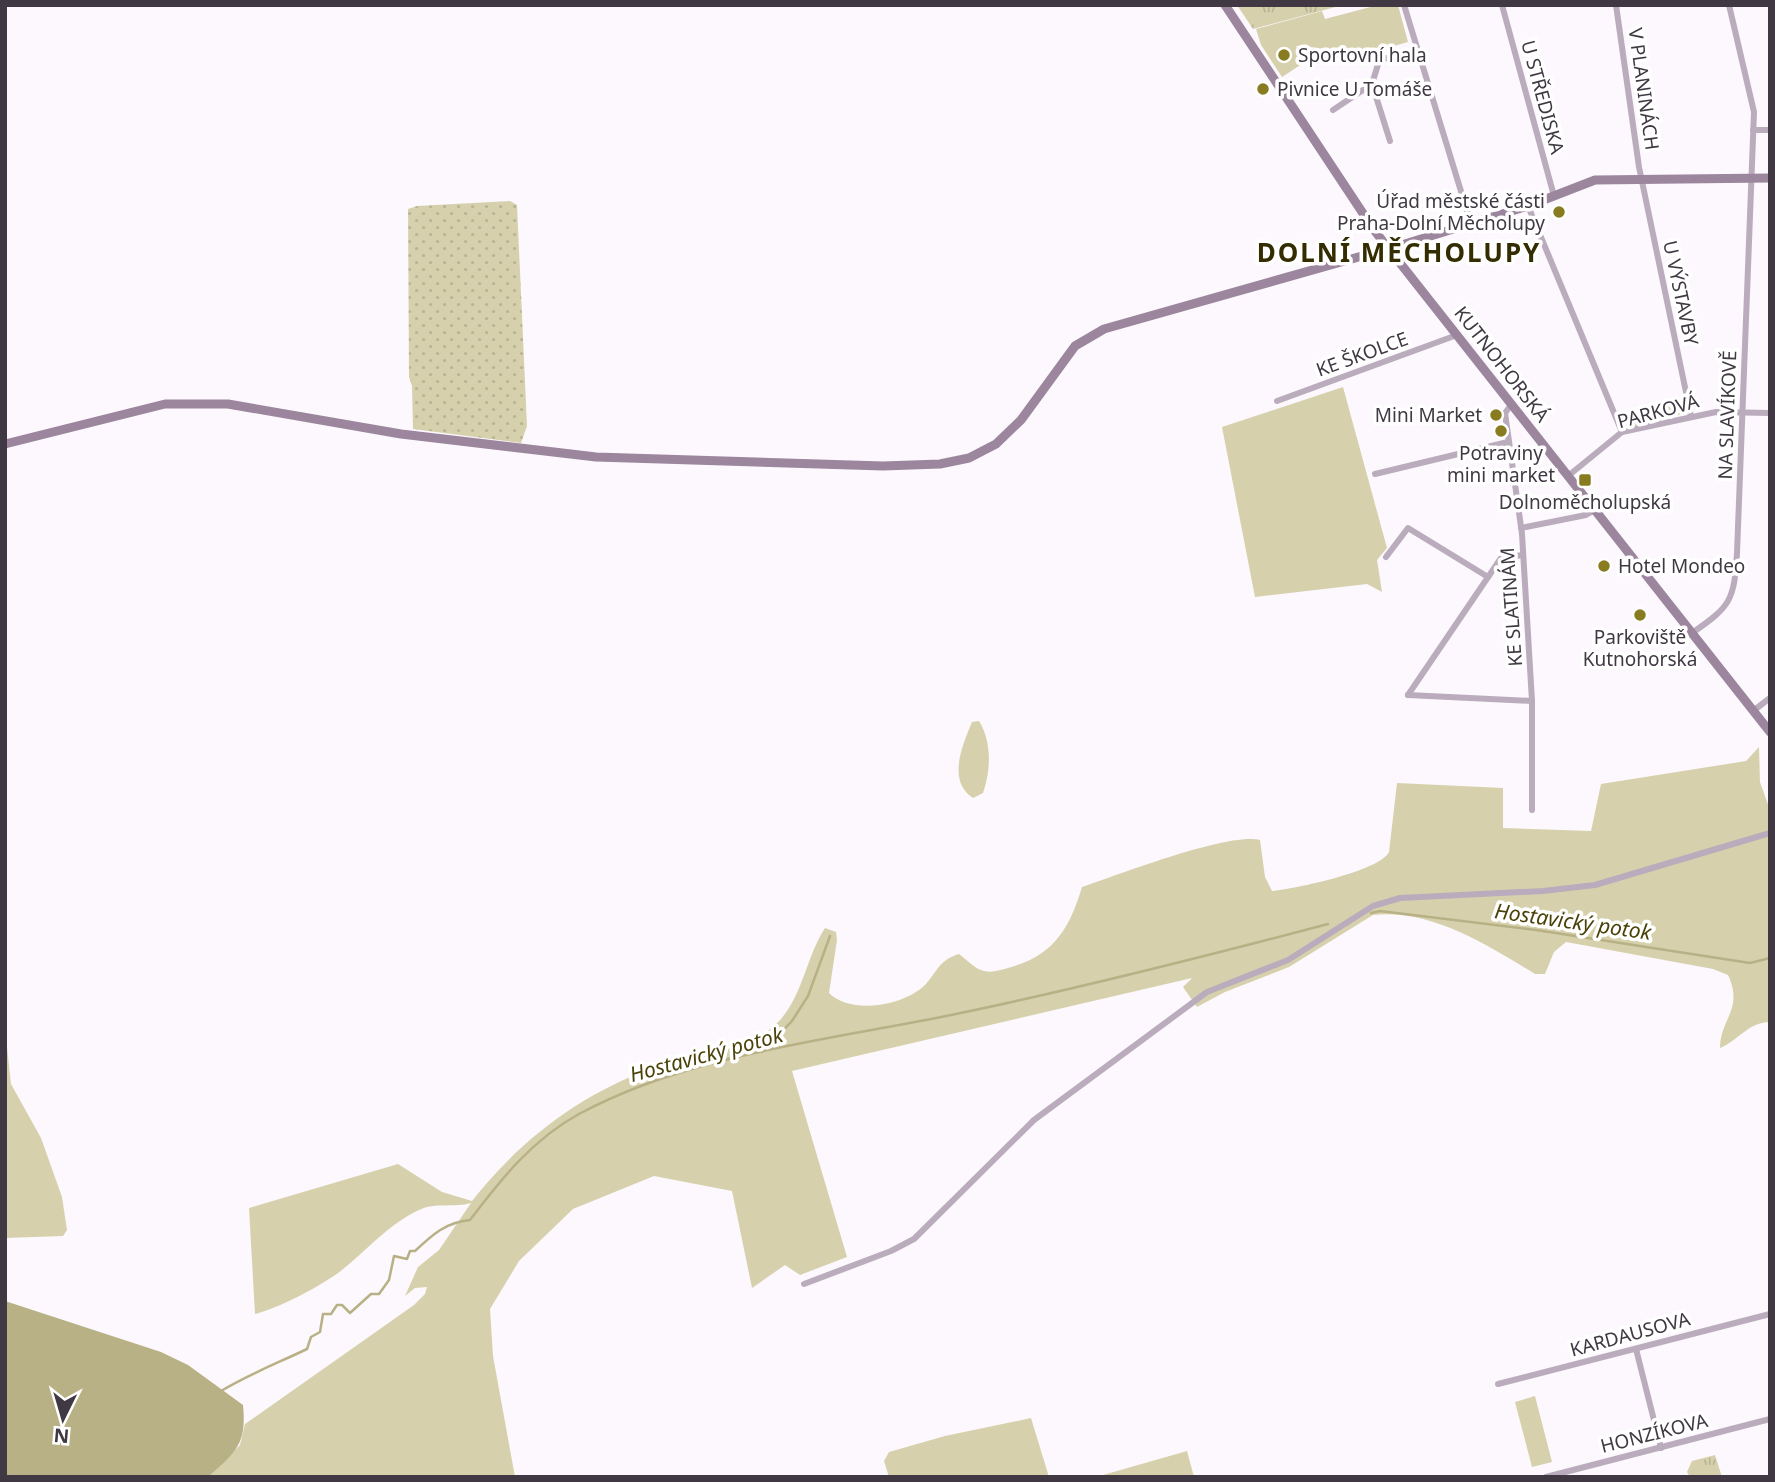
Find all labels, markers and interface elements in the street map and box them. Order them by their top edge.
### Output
street label: V PLANINÁCH [1623,26,1665,152]
street label: U STŘEDISKA [1515,37,1571,158]
place label: Sportovní hala [1298,42,1427,68]
marker: Sportovní hala [1276,47,1292,63]
place label: Pivnice U Tomáše [1277,76,1432,102]
marker: Pivnice U Tomáše [1255,81,1271,97]
place label: Úřad městské části Praha-Dolní Měcholupy [1337,188,1545,236]
marker: Úřad městské části Praha-Dolní Měcholupy [1551,204,1567,220]
district label: DOLNÍ MĚCHOLUPY [1257,234,1541,270]
street label: U VÝSTAVBY [1657,238,1705,348]
street label: KUTNOHORSKÁ [1448,301,1556,428]
street label: KE ŠKOLCE [1312,325,1412,383]
street label: NA SLAVÍKOVĚ [1712,350,1742,480]
street label: PARKOVÁ [1614,387,1702,434]
place label: Mini Market [1375,402,1482,428]
marker: Mini Market [1488,407,1504,423]
marker: Potraviny mini market [1493,423,1509,439]
place label: Potraviny mini market [1447,440,1555,488]
marker: Dolnoměcholupská [1577,472,1593,488]
place label: Dolnoměcholupská [1499,489,1671,515]
street label: KE SLATINÁM [1494,547,1528,667]
place label: Hotel Mondeo [1618,553,1745,579]
marker: Hotel Mondeo [1596,558,1612,574]
marker: Parkoviště Kutnohorská [1632,607,1648,623]
place label: Parkoviště Kutnohorská [1583,624,1697,672]
water label: Hostavický potok [1493,896,1655,946]
water label: Hostavický potok [626,1020,787,1088]
street label: KARDAUSOVA [1567,1305,1694,1362]
north arrow [28,1384,98,1454]
street label: HONZÍKOVA [1598,1407,1711,1459]
text: N [53,1422,70,1450]

